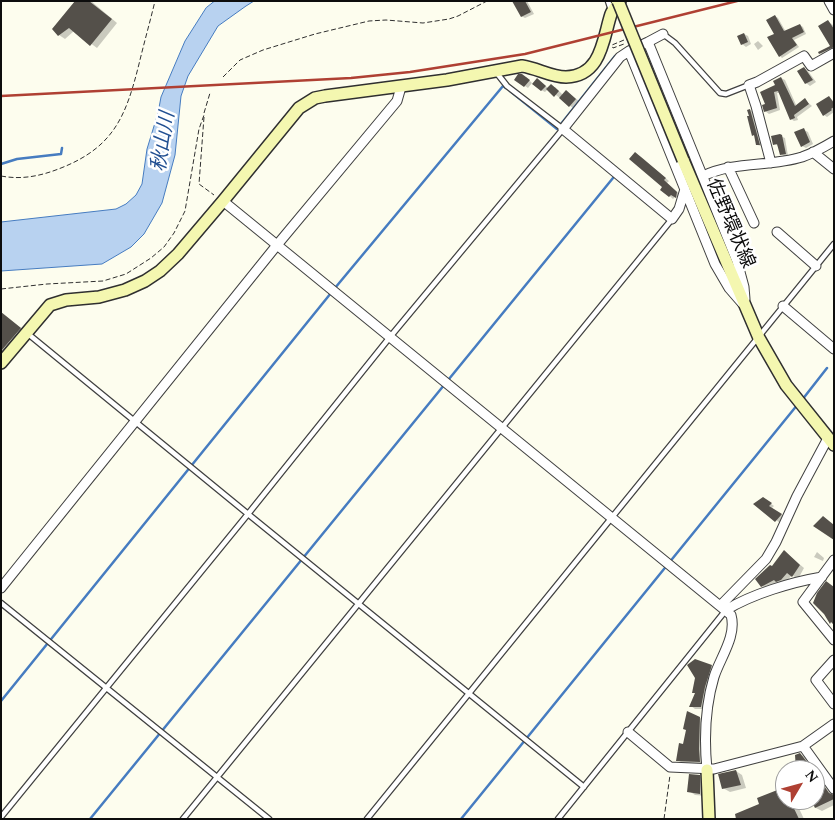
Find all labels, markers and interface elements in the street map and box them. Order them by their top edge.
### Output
water label: 秋山川 [148,110,182,174]
street label: 佐野環状線 [700,176,758,272]
north arrow [775,760,825,810]
text: N [800,765,823,787]

